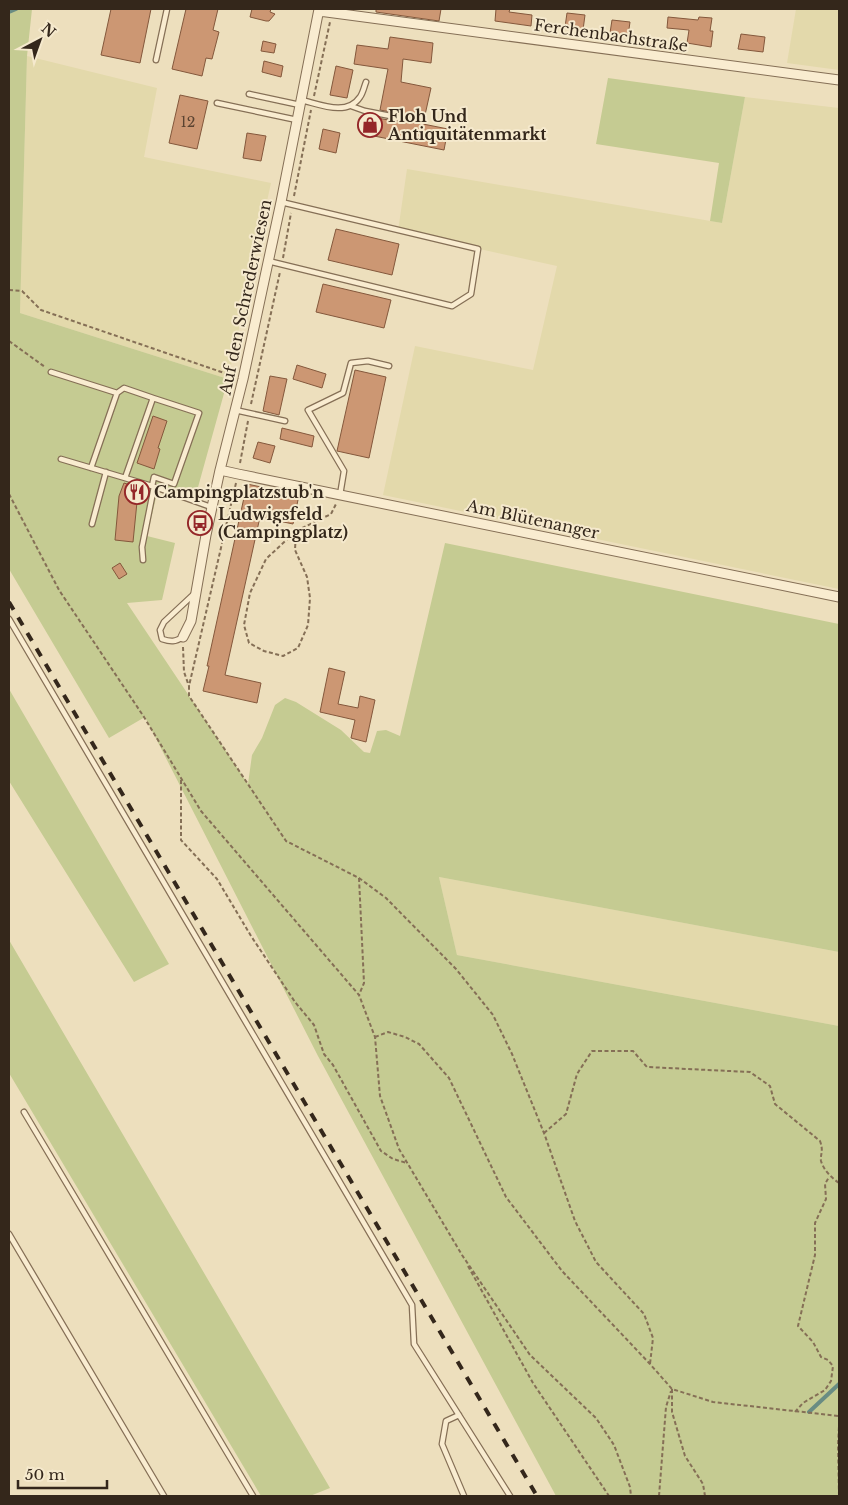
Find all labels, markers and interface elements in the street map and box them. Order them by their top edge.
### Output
street label: Ferchenbachstraße [533,14,689,56]
north arrow [15,15,65,65]
text: N [38,19,59,41]
place label: Floh Und Antiquitätenmarkt [387,106,547,144]
shop icon: Floh Und Antiquitätenmarkt [357,112,383,138]
house number: 12 [181,113,195,131]
street label: Auf den Schrederwiesen [214,197,276,398]
restaurant icon: Campingplatzstub'n [124,479,150,505]
place label: Campingplatzstub'n [154,482,324,502]
street label: Am Blütenanger [464,495,601,543]
place label: Ludwigsfeld (Campingplatz) [218,504,348,542]
bus stop icon: Ludwigsfeld (Campingplatz) [187,510,213,536]
scale bar [18,1458,106,1490]
text: 50 m [25,1465,65,1484]

